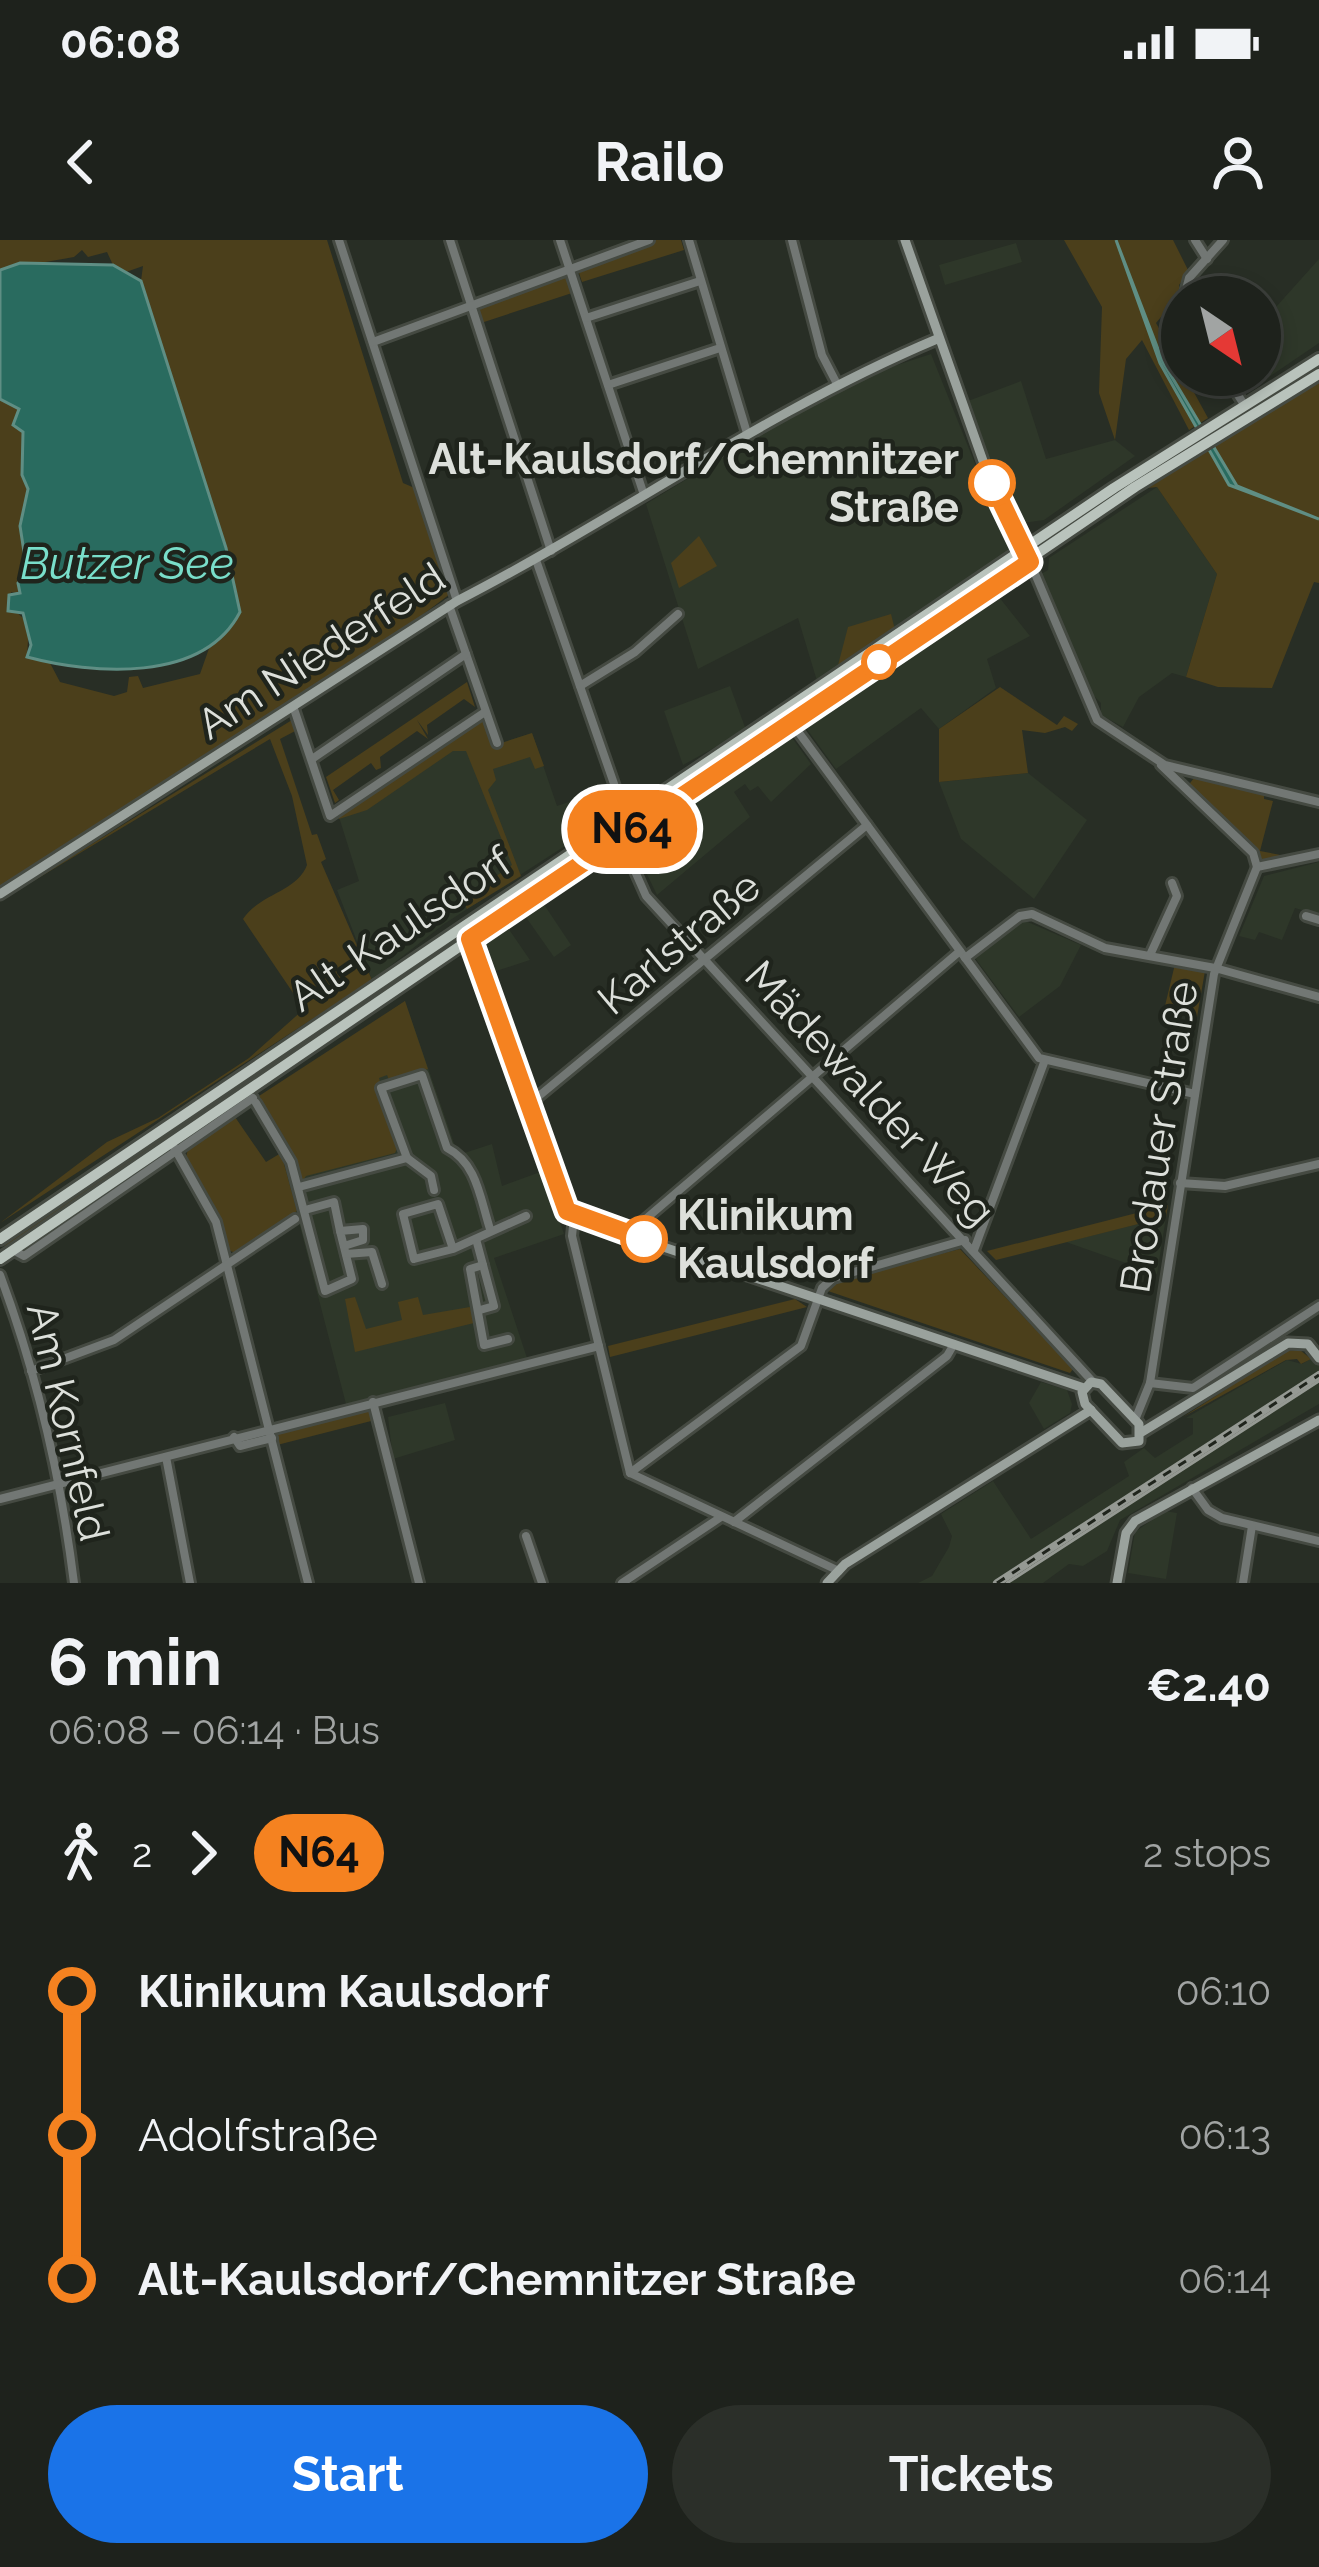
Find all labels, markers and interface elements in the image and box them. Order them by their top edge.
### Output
text: 06:08 [60,16,181,69]
icon: back [48,129,114,195]
icon: person [1205,129,1271,195]
text: Railo [594,130,725,194]
north arrow [1161,276,1281,396]
map controls [1161,276,1281,396]
place label: Alt-Kaulsdorf/Chemnitzer Straße [428,435,959,532]
marker: Alt-Kaulsdorf/Chemnitzer Straße [970,461,1014,505]
water label: Butzer See [20,537,234,590]
street label: Am Niederfeld [188,553,454,749]
unlabelled marker [863,646,895,678]
line badge: N64 [563,790,701,868]
text: N64 [591,804,673,853]
street label: Alt-Kaulsdorf [279,835,522,1021]
street label: Karlstraße [588,861,770,1025]
street label: Mädewalder Weg [735,951,1005,1235]
street label: Brodauer Straße [1110,978,1208,1296]
place label: Klinikum Kaulsdorf [677,1191,875,1288]
marker: Klinikum Kaulsdorf [622,1217,666,1261]
street label: Am Kornfeld [17,1298,119,1546]
text: 6 min [48,1623,222,1700]
text: €2.40 [1146,1659,1271,1712]
text: 06:08 – 06:14 · Bus [48,1707,380,1753]
icon: walk [48,1820,114,1886]
icon: forward [170,1820,236,1886]
text: N64 [278,1828,360,1877]
text: 2 [132,1830,152,1876]
text: 2 stops [1143,1830,1271,1876]
text: Klinikum Kaulsdorf [138,1965,549,2018]
text: 06:10 [1176,1968,1271,2014]
text: Adolfstraße [138,2109,378,2162]
text: 06:13 [1179,2112,1271,2158]
text: Alt-Kaulsdorf/Chemnitzer Straße [138,2253,856,2306]
text: 06:14 [1178,2256,1271,2302]
button: Start [48,2405,648,2543]
button: Tickets [672,2405,1271,2543]

